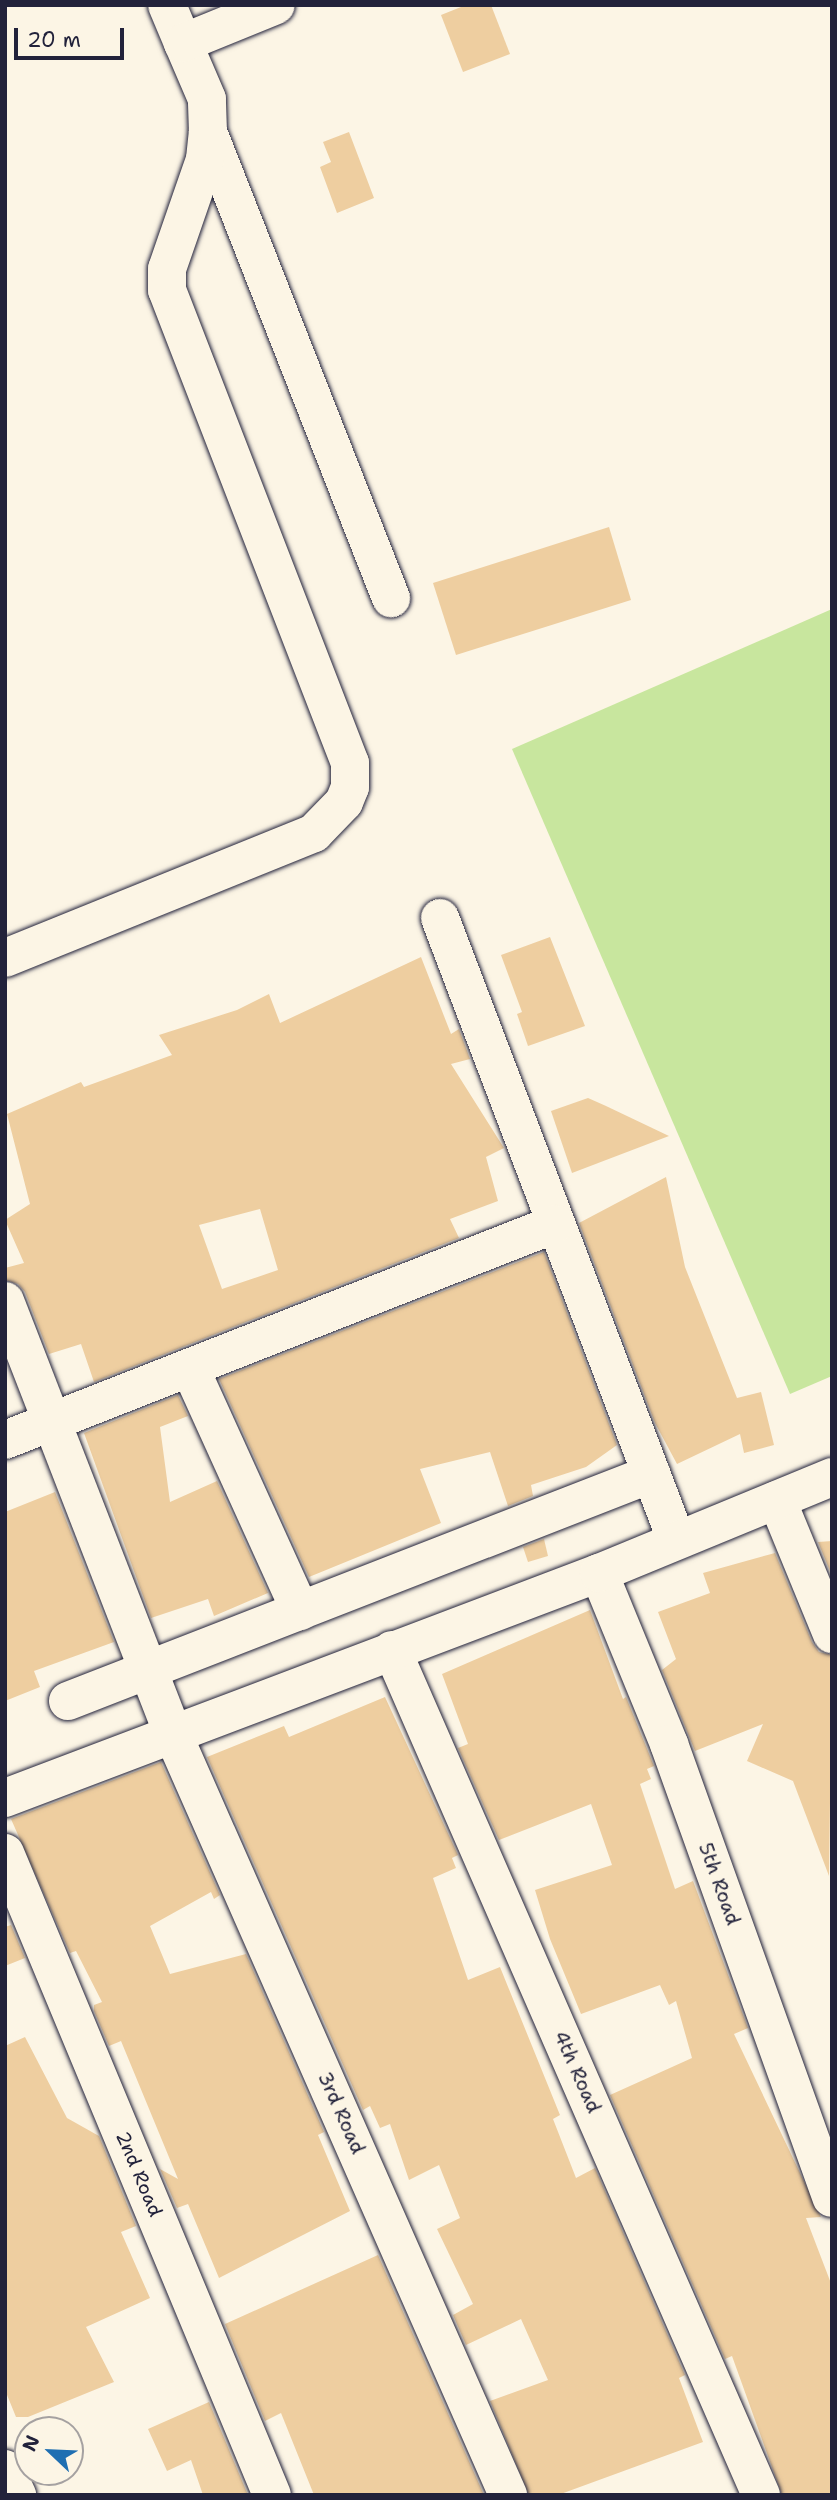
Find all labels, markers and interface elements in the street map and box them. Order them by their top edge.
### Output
scale bar [18,14,128,58]
text: 20 m [27,26,81,54]
street label: 5th Road [694,1840,744,1928]
street label: 4th Road [549,2028,605,2116]
street label: 3rd Road [313,2069,369,2157]
street label: 2nd Road [111,2128,167,2220]
north arrow [14,2416,84,2486]
text: N [17,2432,45,2455]

